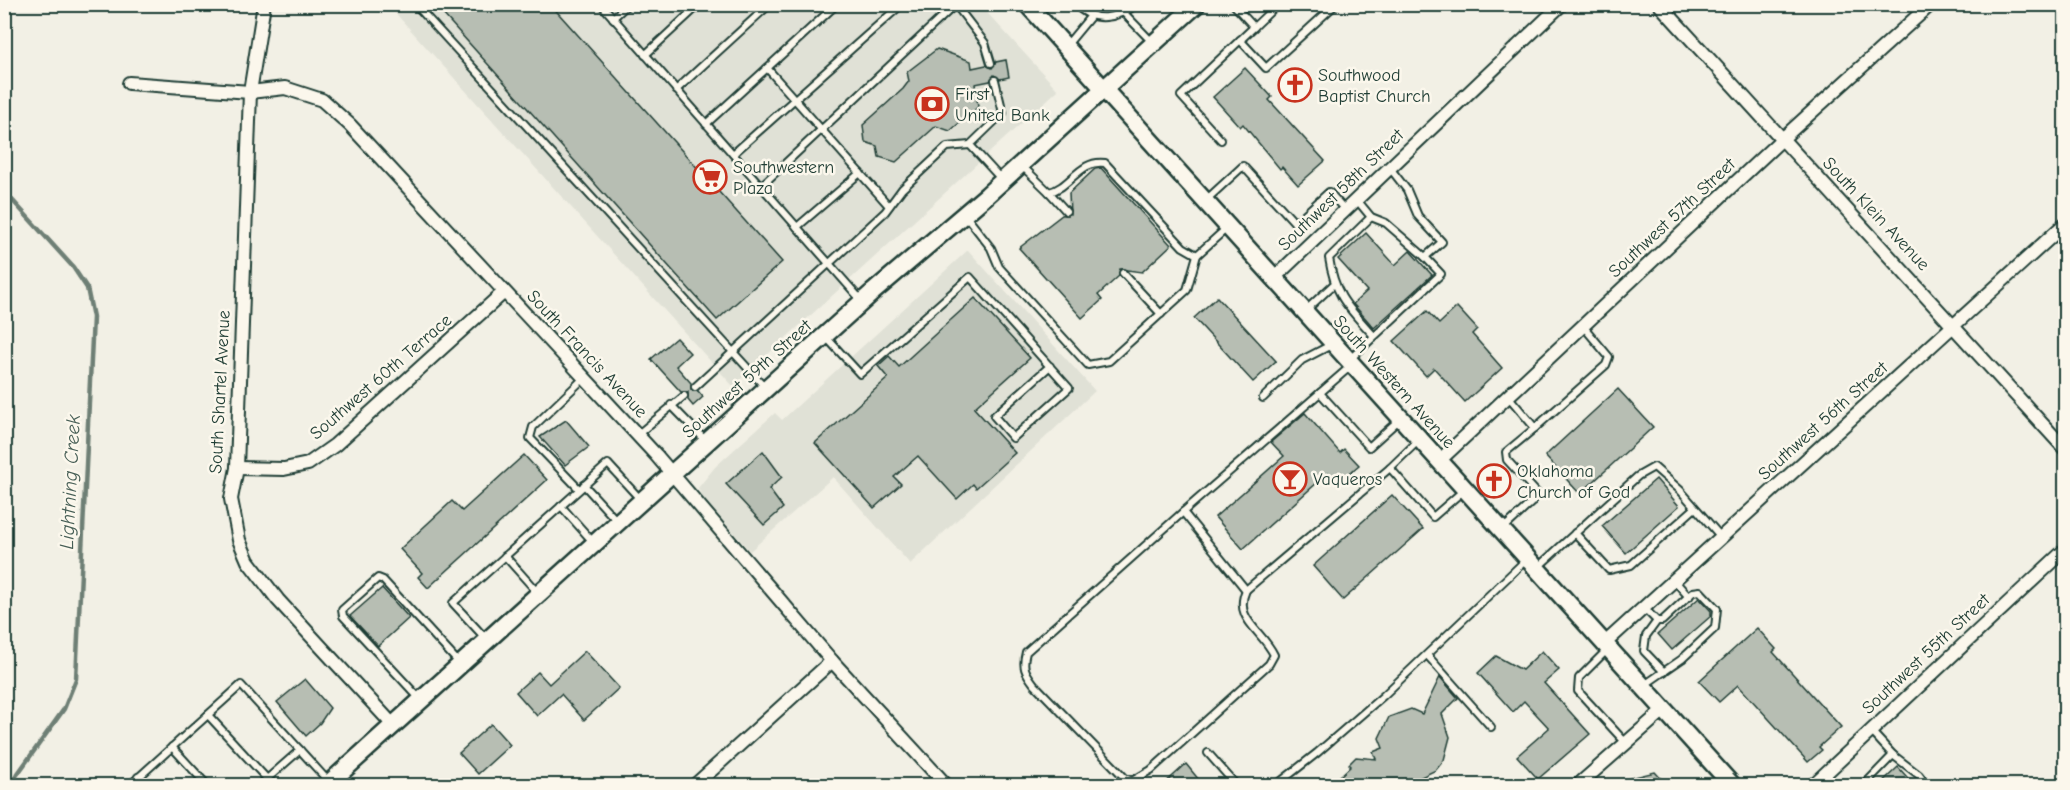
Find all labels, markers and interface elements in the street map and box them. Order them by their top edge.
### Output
place label: Southwood Baptist Church [1318,65,1431,107]
church icon: Southwood Baptist Church [1277,67,1313,103]
place label: First United Bank [955,84,1050,126]
bank icon: First United Bank [914,86,950,122]
street label: Southwest 58th Street [1274,124,1409,255]
street label: Southwest 57th Street [1604,153,1740,282]
street label: South Klein Avenue [1818,153,1934,275]
place label: Southwestern Plaza [733,157,834,199]
supermarket icon: Southwestern Plaza [692,159,728,195]
street label: South Francis Avenue [522,286,652,422]
street label: South Shartel Avenue [205,310,235,474]
street label: Southwest 60th Terrace [306,310,456,444]
street label: South Western Avenue [1329,311,1459,453]
street label: Southwest 59th Street [678,315,817,443]
street label: Southwest 56th Street [1754,357,1893,485]
water label: Lightning Creek [55,414,85,550]
bar icon: Vaqueros [1272,461,1308,497]
place label: Oklahoma Church of God [1517,461,1630,503]
church icon: Oklahoma Church of God [1476,463,1512,499]
place label: Vaqueros [1313,469,1382,490]
street label: Southwest 55th Street [1858,589,1995,719]

